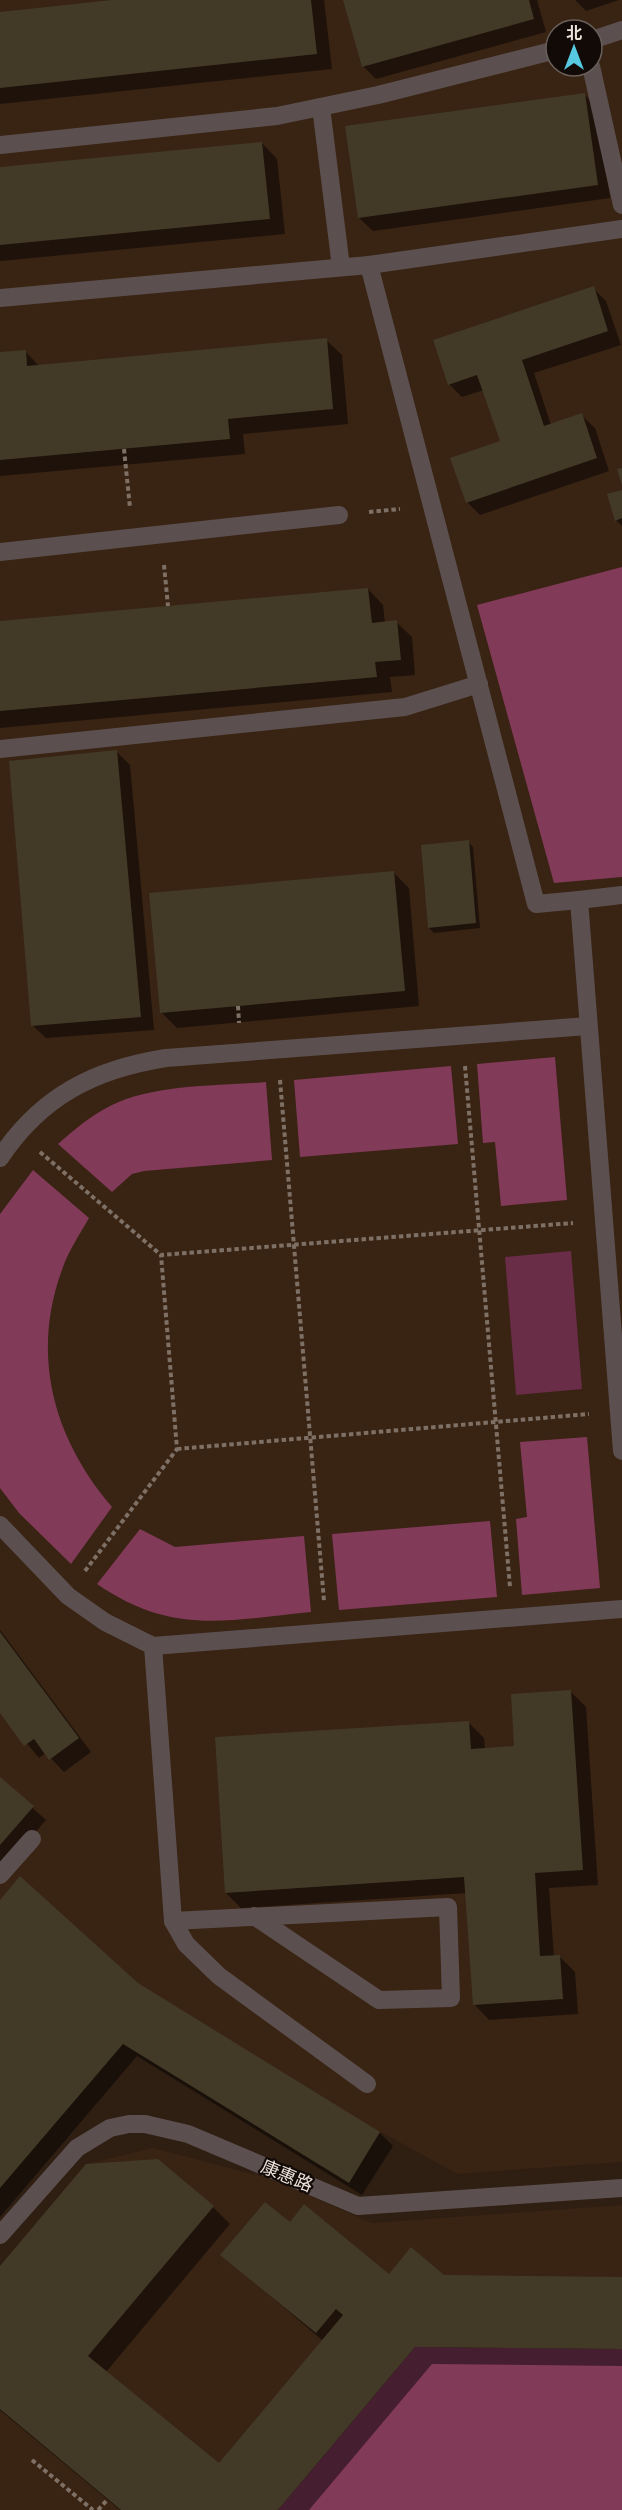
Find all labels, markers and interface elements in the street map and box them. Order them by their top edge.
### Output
north arrow [544,18,604,78]
text: 北 [566,24,582,43]
street label: 康惠路 [258,2155,316,2197]

